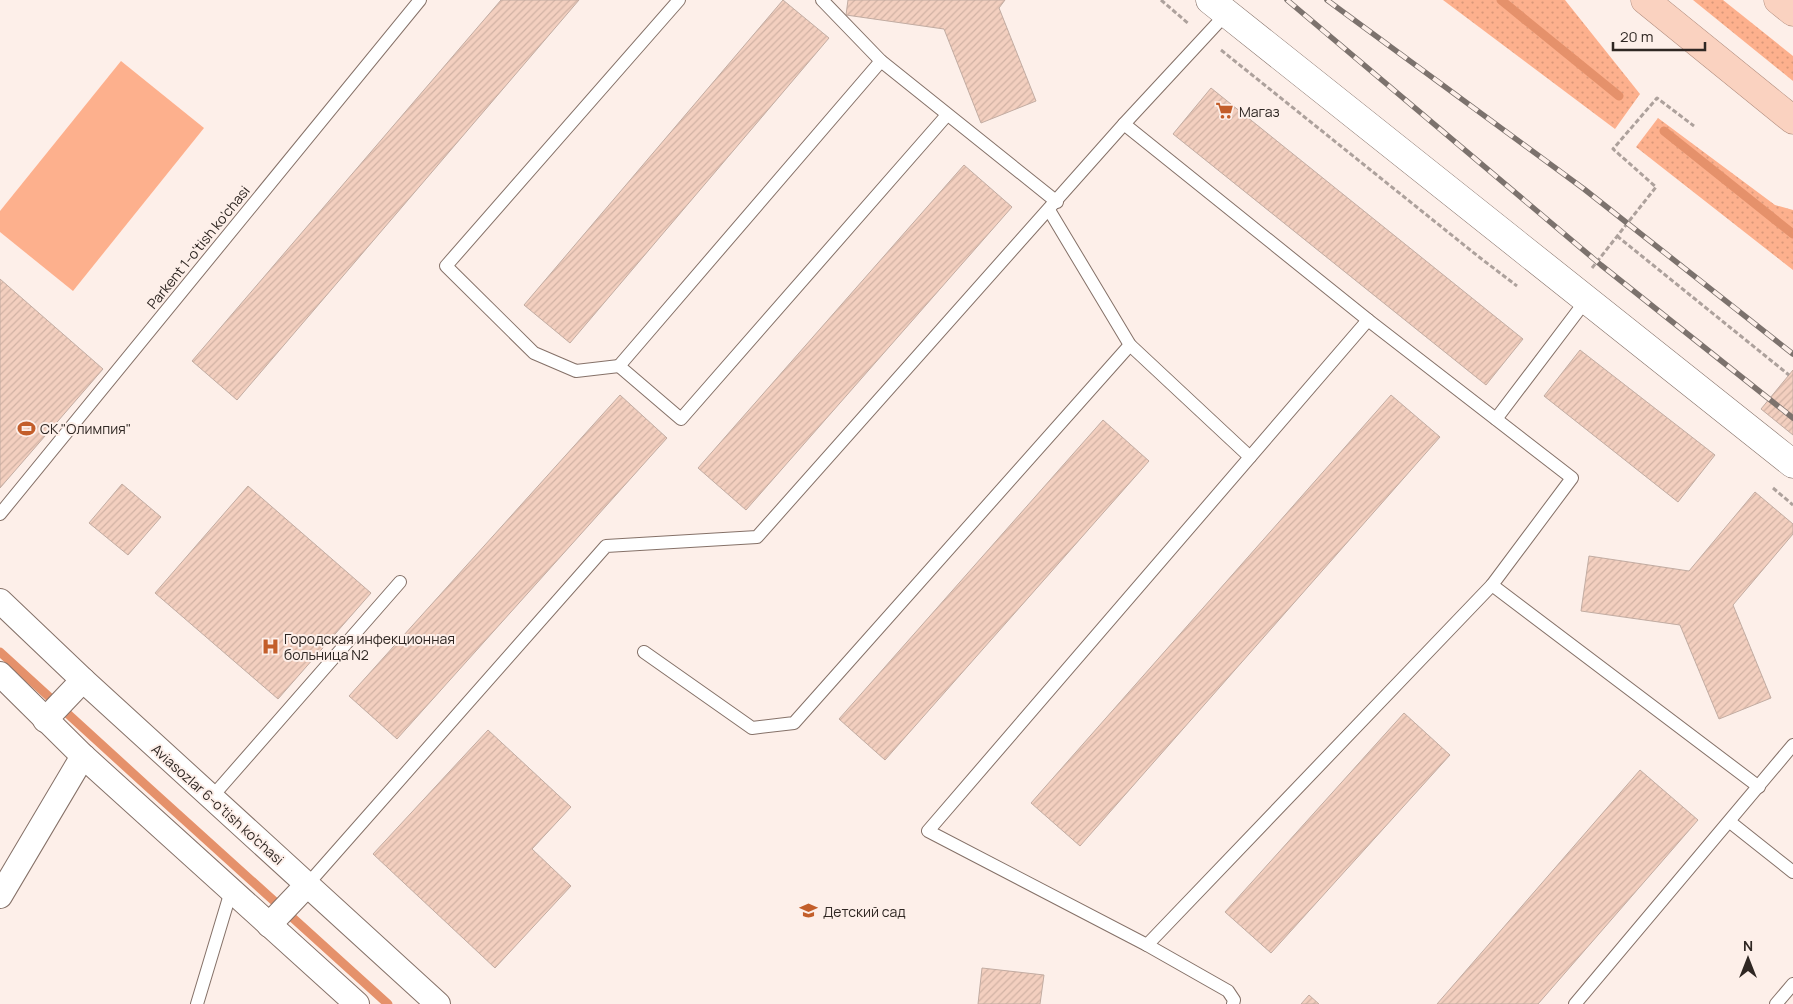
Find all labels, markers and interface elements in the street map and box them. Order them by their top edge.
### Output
scale bar [1613,20,1706,52]
text: 20 m [1620,26,1653,47]
supermarket icon: Магаз [1215,101,1235,121]
place label: Магаз [1239,102,1280,121]
street label: Parkent 1-o'tish ko'chasi [142,182,254,312]
sports icon: СК "Олимпия" [16,418,36,438]
place label: СК "Олимпия" [40,419,131,438]
place label: Городская инфекционная больница N2 [284,629,455,664]
hospital icon: Городская инфекционная больница N2 [260,636,280,656]
street label: Aviasozlar 6-o'tish ko'chasi [148,739,288,869]
school or university icon: Детский сад [799,901,819,921]
place label: Детский сад [823,902,906,921]
north arrow [1723,934,1773,984]
text: N [1743,936,1753,955]

